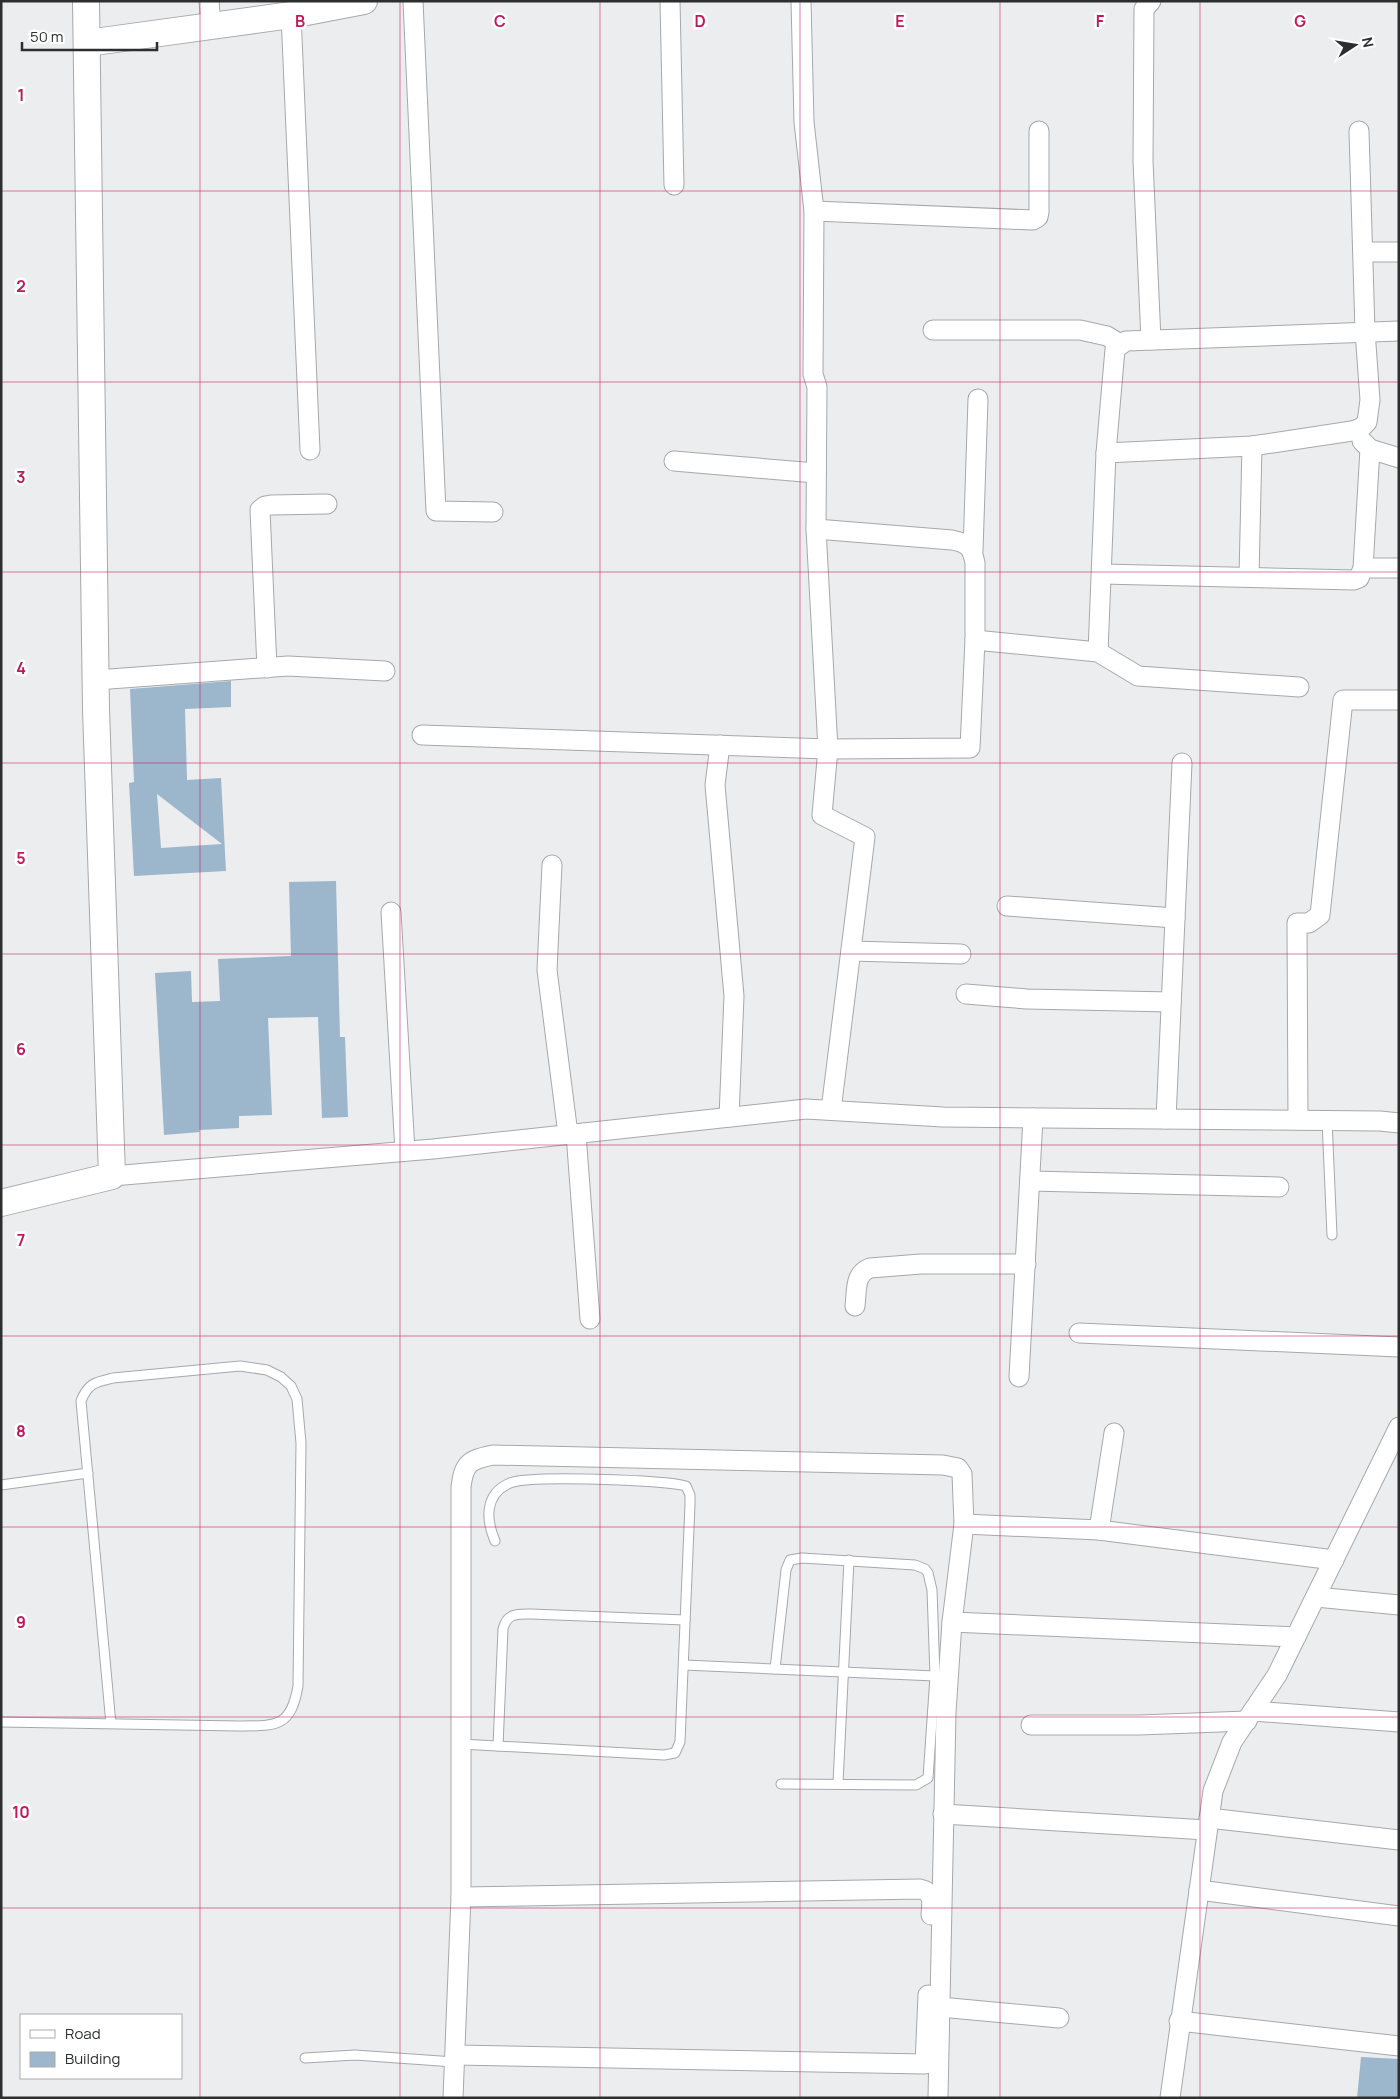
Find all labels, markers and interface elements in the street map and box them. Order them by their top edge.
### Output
text: B [295,10,305,32]
text: C [494,10,506,32]
text: D [694,10,706,32]
text: E [895,10,905,32]
text: F [1096,10,1105,32]
text: G [1294,10,1306,32]
scale bar [22,20,158,52]
north arrow [1330,20,1380,70]
text: 50 m [30,26,64,47]
text: N [1358,35,1379,49]
text: 1 [17,84,25,106]
text: 2 [16,275,26,297]
text: 3 [16,466,26,488]
text: 4 [16,657,26,679]
text: 5 [16,847,26,869]
text: 6 [16,1038,26,1060]
text: 7 [17,1229,25,1251]
text: 8 [16,1420,26,1442]
text: 9 [16,1611,26,1633]
text: 10 [12,1801,30,1823]
legend [20,2014,182,2079]
text: Road [65,2023,101,2044]
text: Building [65,2048,120,2069]

